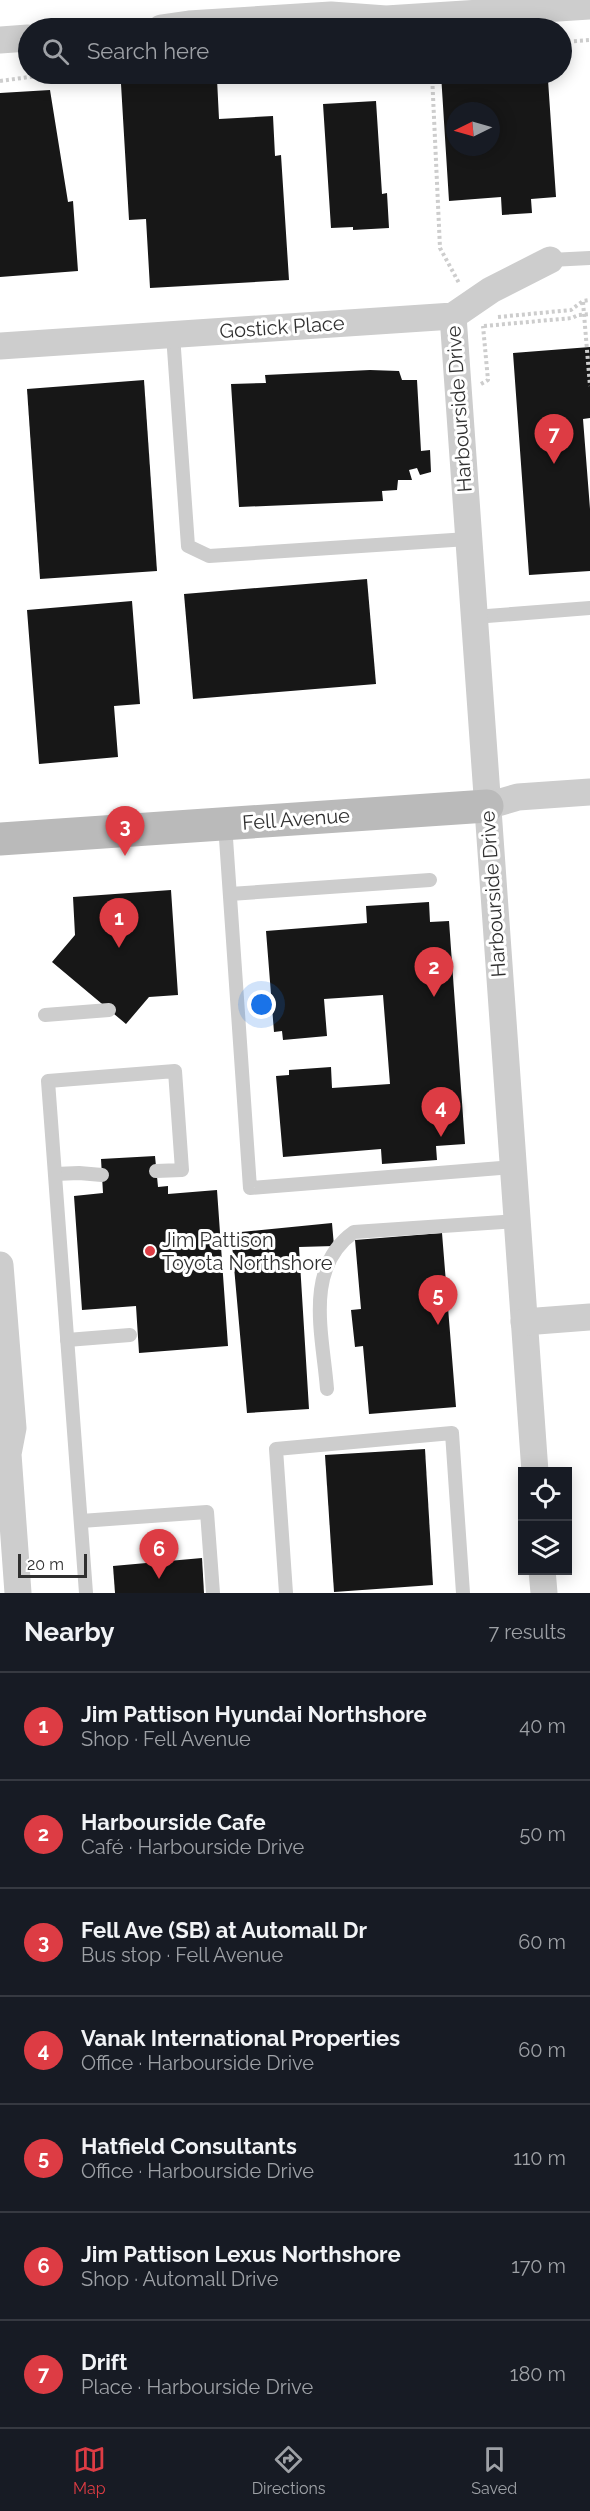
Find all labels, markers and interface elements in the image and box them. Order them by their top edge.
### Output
search box [18,18,572,84]
icon: search [39,35,72,68]
text: Search here [87,38,209,64]
north arrow [446,102,500,156]
street label: Gostick Place [219,311,345,343]
street label: Harbourside Drive [441,325,477,493]
pin: 7 [534,414,574,464]
street label: Fell Avenue [241,803,351,835]
pin: 3 [106,806,144,856]
street label: Harbourside Drive [475,810,511,978]
pin: 1 [100,898,138,948]
pin: 2 [414,948,454,997]
your location [247,990,276,1019]
pin: 4 [422,1088,460,1137]
place label: Jim Pattison Toyota Northshore [162,1228,333,1275]
marker: Jim Pattison Toyota Northshore [143,1244,157,1258]
pin: 5 [418,1276,458,1325]
map controls [518,1467,572,1575]
button: locate [518,1467,572,1521]
button: layers [518,1521,572,1575]
pin: 6 [140,1530,178,1579]
scale bar [18,1551,87,1578]
text: 20 m [27,1555,64,1574]
text: Nearby [24,1617,114,1647]
text: 7 results [488,1620,566,1644]
text: Jim Pattison Hyundai Northshore [81,1701,427,1727]
text: 1 [39,1714,48,1738]
text: 40 m [519,1714,566,1738]
text: Shop · Fell Avenue [81,1727,251,1751]
text: Harbourside Cafe [81,1809,266,1835]
text: 2 [38,1822,49,1846]
text: 50 m [519,1822,566,1846]
text: Café · Harbourside Drive [81,1835,304,1859]
text: Fell Ave (SB) at Automall Dr [81,1917,367,1943]
text: 3 [38,1930,49,1954]
text: 60 m [518,1930,566,1954]
text: Bus stop · Fell Avenue [81,1943,283,1967]
text: Vanak International Properties [81,2025,400,2051]
text: 4 [38,2038,49,2062]
text: 60 m [518,2038,566,2062]
text: Office · Harbourside Drive [81,2051,314,2075]
text: Hatfield Consultants [81,2133,297,2159]
text: 5 [38,2146,49,2170]
text: 110 m [513,2146,566,2170]
text: Office · Harbourside Drive [81,2159,314,2183]
text: Jim Pattison Lexus Northshore [81,2241,401,2267]
text: 6 [37,2254,50,2278]
text: 170 m [511,2254,566,2278]
text: Shop · Automall Drive [81,2267,278,2291]
text: Drift [81,2349,127,2375]
text: 7 [38,2362,49,2386]
text: 180 m [510,2362,566,2386]
text: Place · Harbourside Drive [81,2375,313,2399]
tab: Map [73,2443,106,2498]
tab: Directions [252,2443,326,2498]
tab: Saved [471,2443,517,2498]

